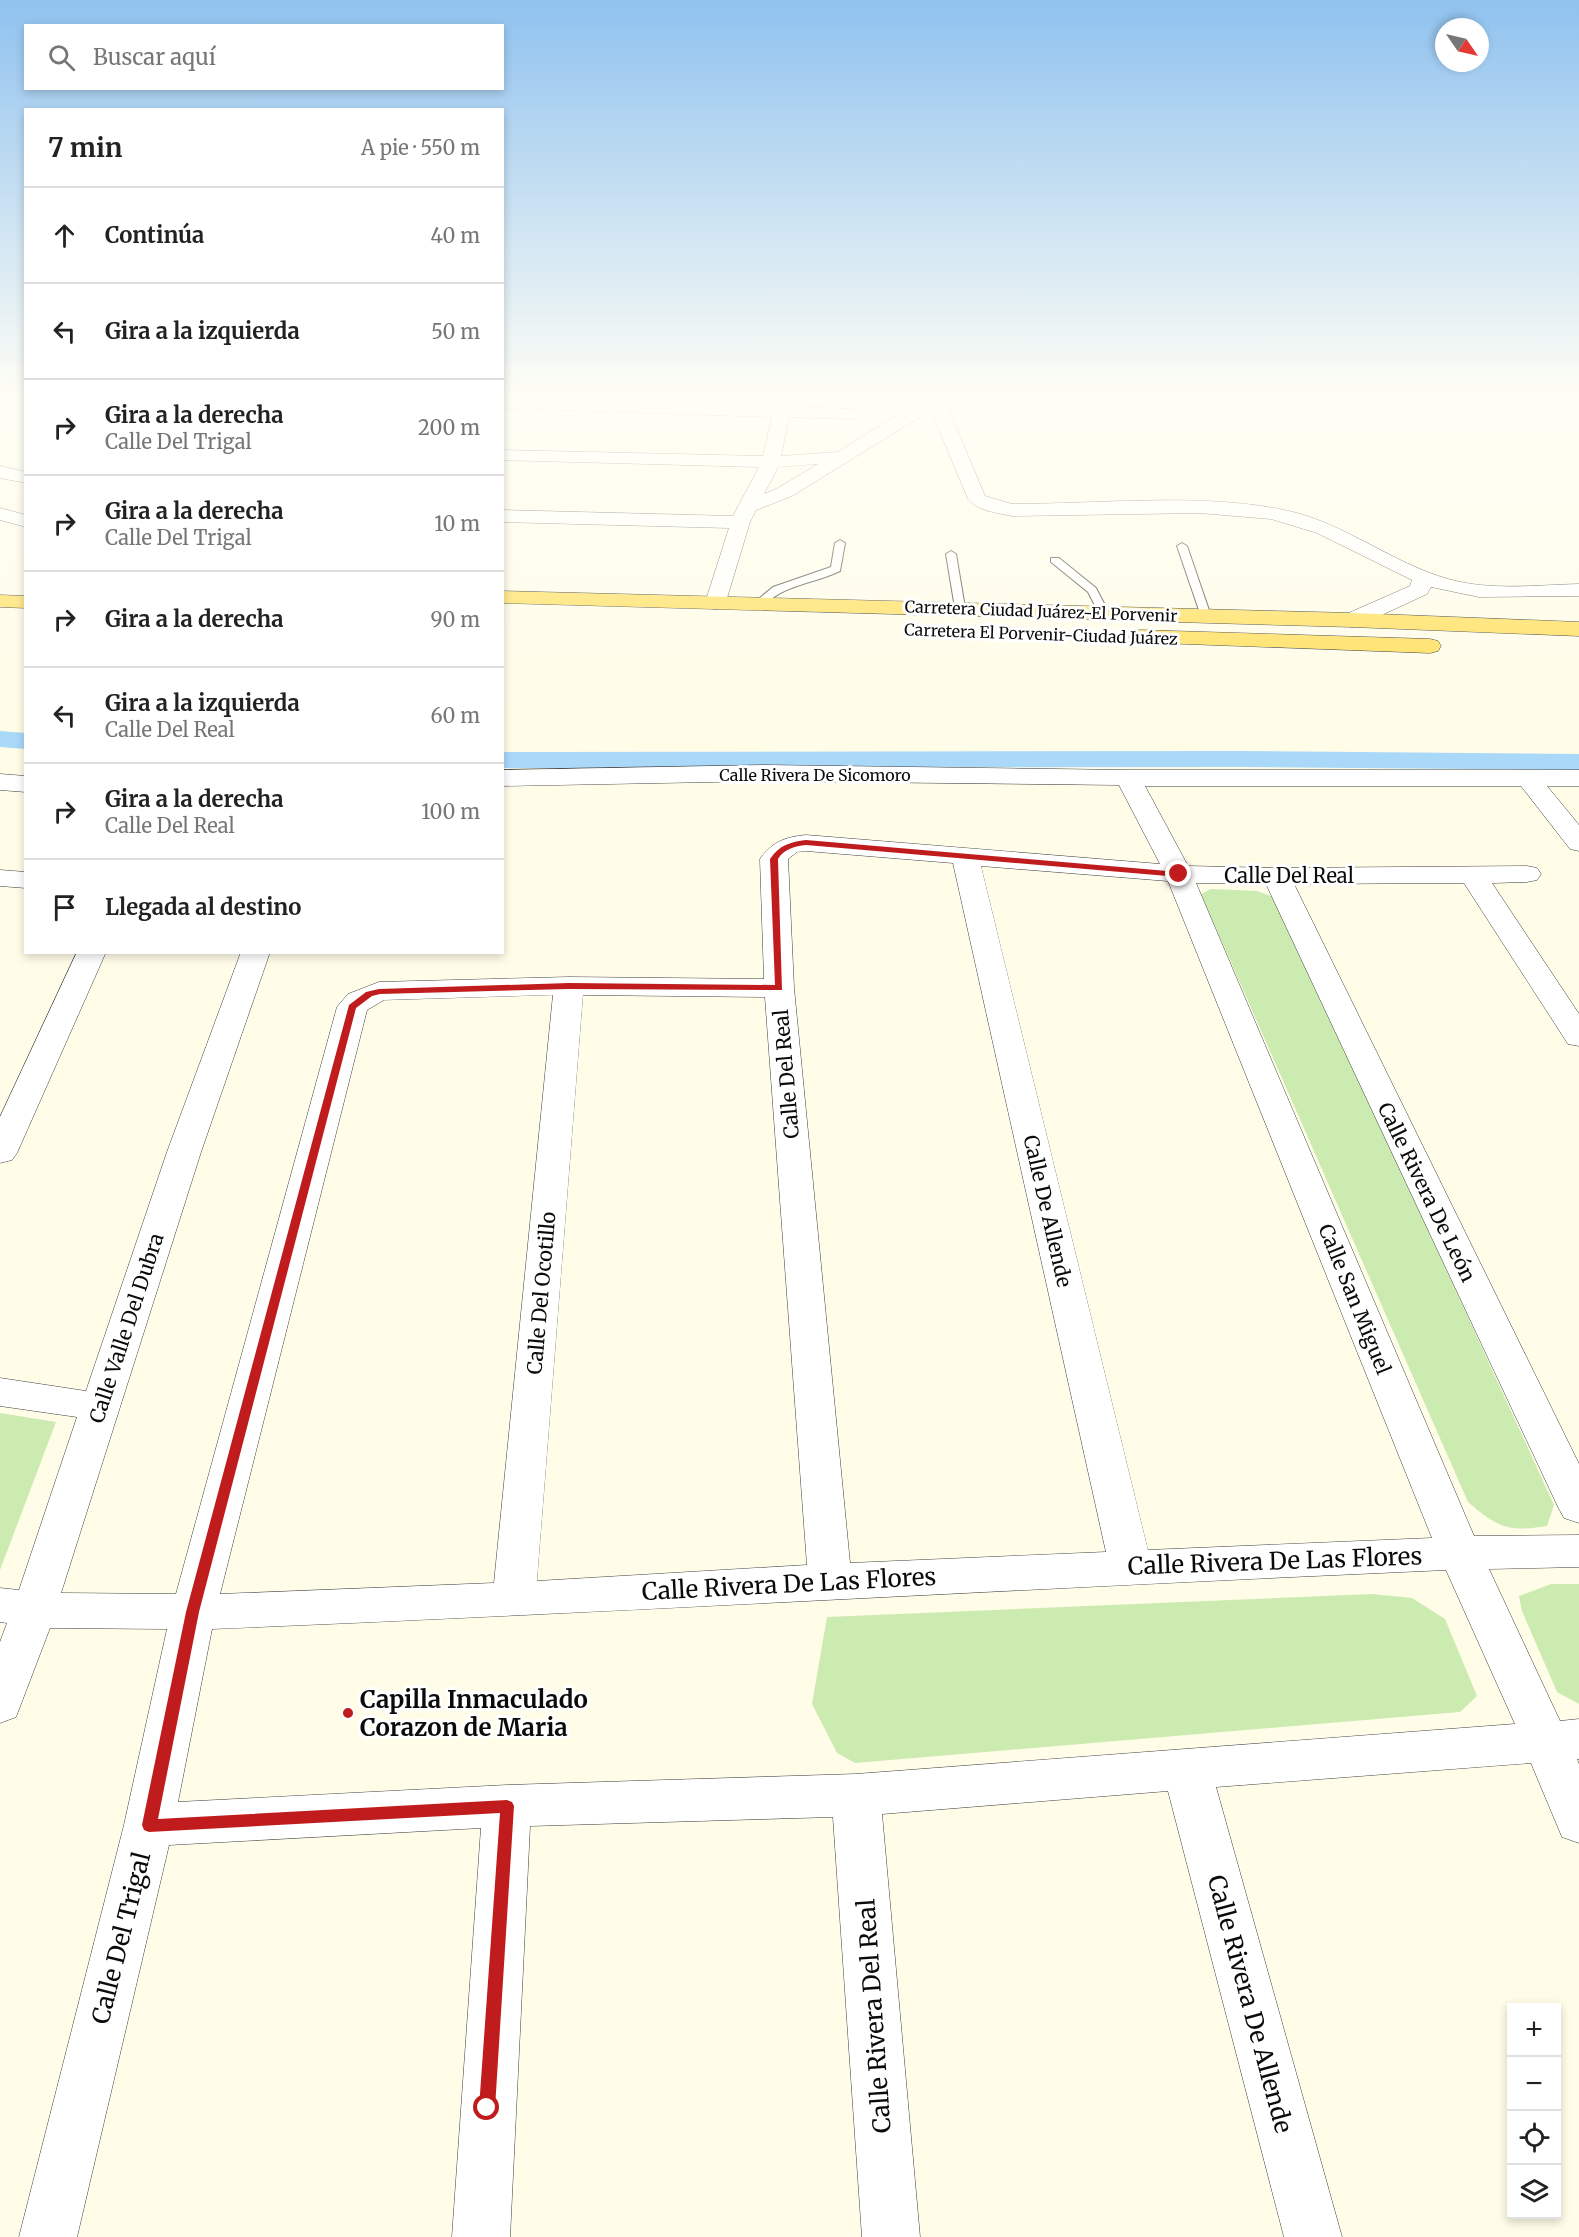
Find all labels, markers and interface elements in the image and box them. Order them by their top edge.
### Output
north arrow [1435,18,1489,72]
search box [24,24,504,90]
icon: search [45,41,78,74]
text: Buscar aquí [93,43,216,71]
text: 7 min [48,131,122,164]
text: A pie · 550 m [361,135,480,160]
icon: ahead [48,219,81,252]
text: Continúa [105,221,204,249]
text: 40 m [430,223,480,248]
icon: left [48,315,81,348]
text: Gira a la izquierda [105,317,300,345]
text: 50 m [431,319,480,344]
text: Gira a la derecha [105,401,283,429]
icon: right [48,411,81,444]
text: 200 m [418,415,480,440]
text: Calle Del Trigal [105,429,252,454]
text: Gira a la derecha [105,497,283,525]
icon: right [48,507,81,540]
text: 10 m [434,511,480,536]
text: Calle Del Trigal [105,525,252,550]
street label: Carretera Ciudad Juárez-El Porvenir [904,596,1178,626]
icon: right [48,603,81,636]
text: Gira a la derecha [105,605,283,633]
text: 90 m [430,607,480,632]
street label: Carretera El Porvenir-Ciudad Juárez [904,619,1178,649]
text: Gira a la izquierda [105,689,300,717]
icon: left [48,699,81,732]
text: 60 m [430,703,480,728]
text: Calle Del Real [105,717,235,742]
street label: Calle Rivera De Sicomoro [719,765,911,785]
text: Gira a la derecha [105,785,283,813]
icon: right [48,795,81,828]
text: 100 m [421,799,480,824]
text: Calle Del Real [105,813,235,838]
route end [1165,860,1191,886]
street label: Calle Del Real [1224,863,1354,888]
icon: arrive [48,891,81,924]
text: Llegada al destino [105,893,301,921]
street label: Calle Del Real [768,1008,804,1140]
street label: Calle Rivera De León [1373,1098,1481,1286]
street label: Calle De Allende [1018,1132,1078,1290]
street label: Calle Del Ocotillo [521,1210,561,1375]
street label: Calle San Miguel [1313,1220,1397,1378]
street label: Calle Valle Del Dubra [84,1230,169,1426]
street label: Calle Rivera De Las Flores [1127,1540,1423,1582]
street label: Calle Rivera De Las Flores [641,1561,937,1607]
place label: Capilla Inmaculado Corazon de Maria [360,1684,588,1743]
marker: Capilla Inmaculado Corazon de Maria [341,1706,355,1720]
street label: Calle Del Trigal [85,1849,157,2027]
street label: Calle Rivera De Allende [1201,1872,1299,2136]
street label: Calle Rivera Del Real [850,1898,898,2134]
map controls [1507,2003,1561,2219]
button: + [1507,2003,1561,2057]
button: − [1507,2057,1561,2111]
route start [473,2094,499,2120]
button: locate [1507,2111,1561,2165]
button: layers [1507,2165,1561,2219]

